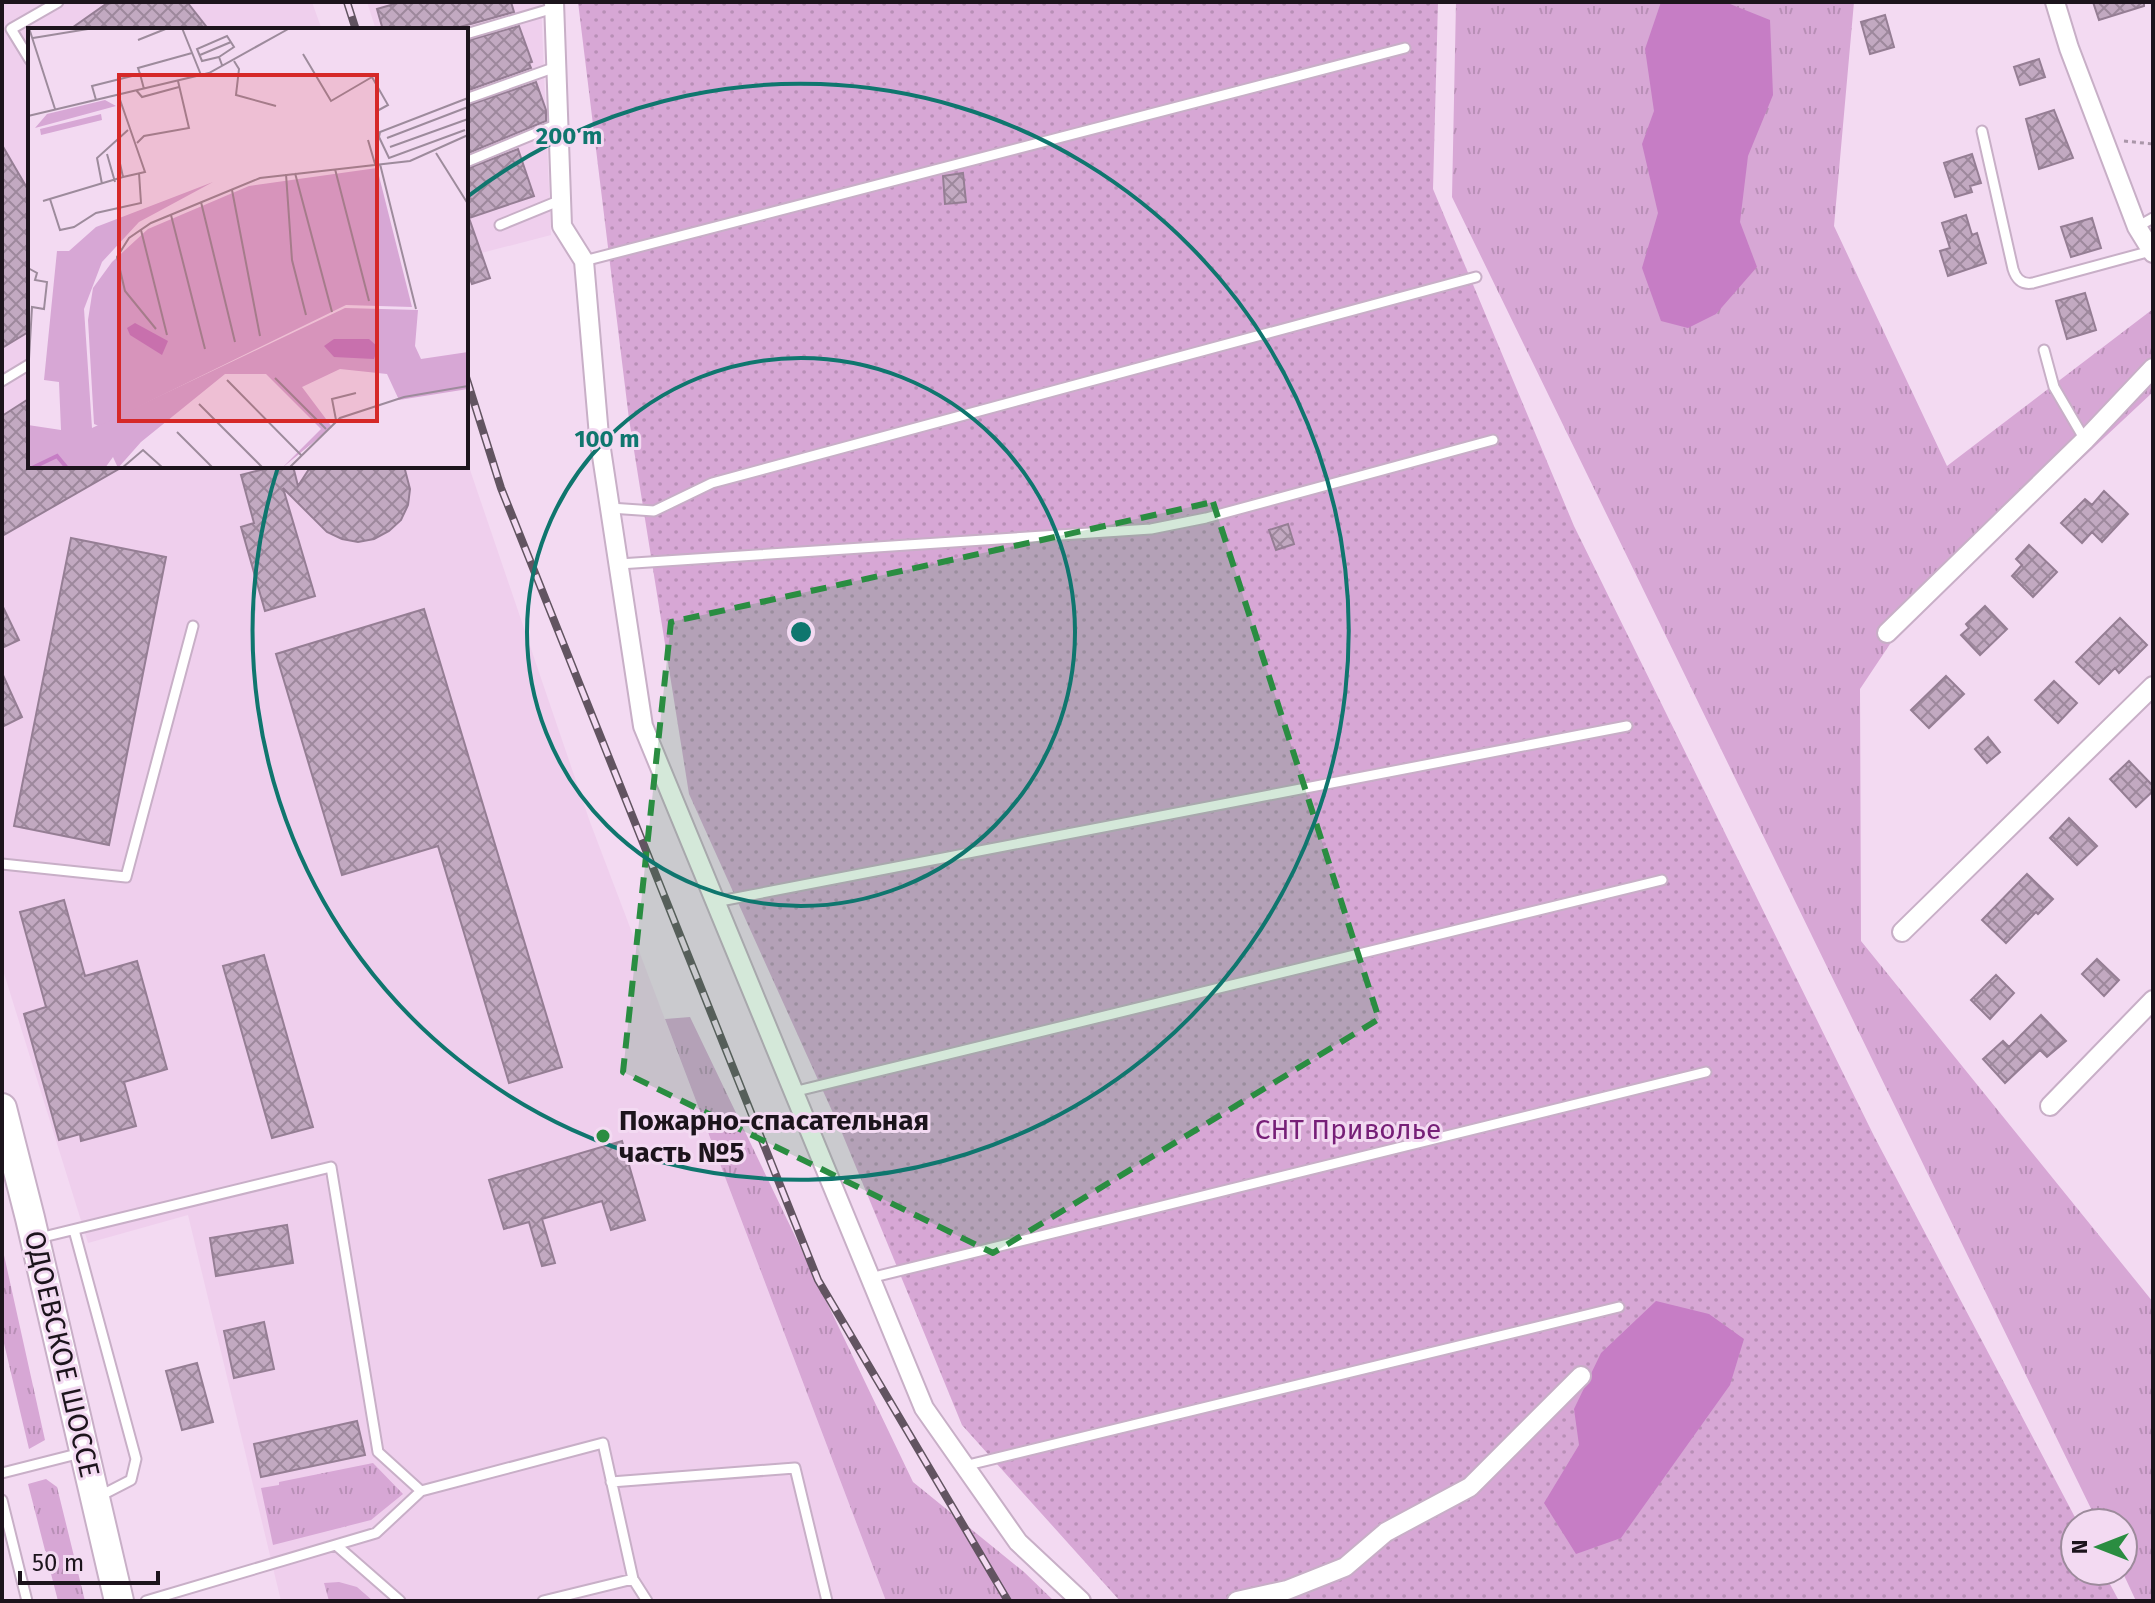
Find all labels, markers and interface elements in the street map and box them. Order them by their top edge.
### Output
inset map [28,28,468,468]
text: 200 m [536,122,602,150]
text: 100 m [574,425,640,453]
centre of rings [787,618,815,646]
place label: Пожарно-спасательная часть №5 [619,1104,929,1169]
park label: СНТ Приволье [1255,1113,1441,1146]
marker: Пожарно-спасательная часть №5 [594,1127,612,1145]
street label: ОДОЕВСКОЕ ШОССЕ [18,1227,106,1481]
north arrow [2059,1507,2139,1587]
scale bar [20,1535,158,1585]
text: N [2066,1540,2093,1554]
text: 50 m [32,1549,84,1577]

